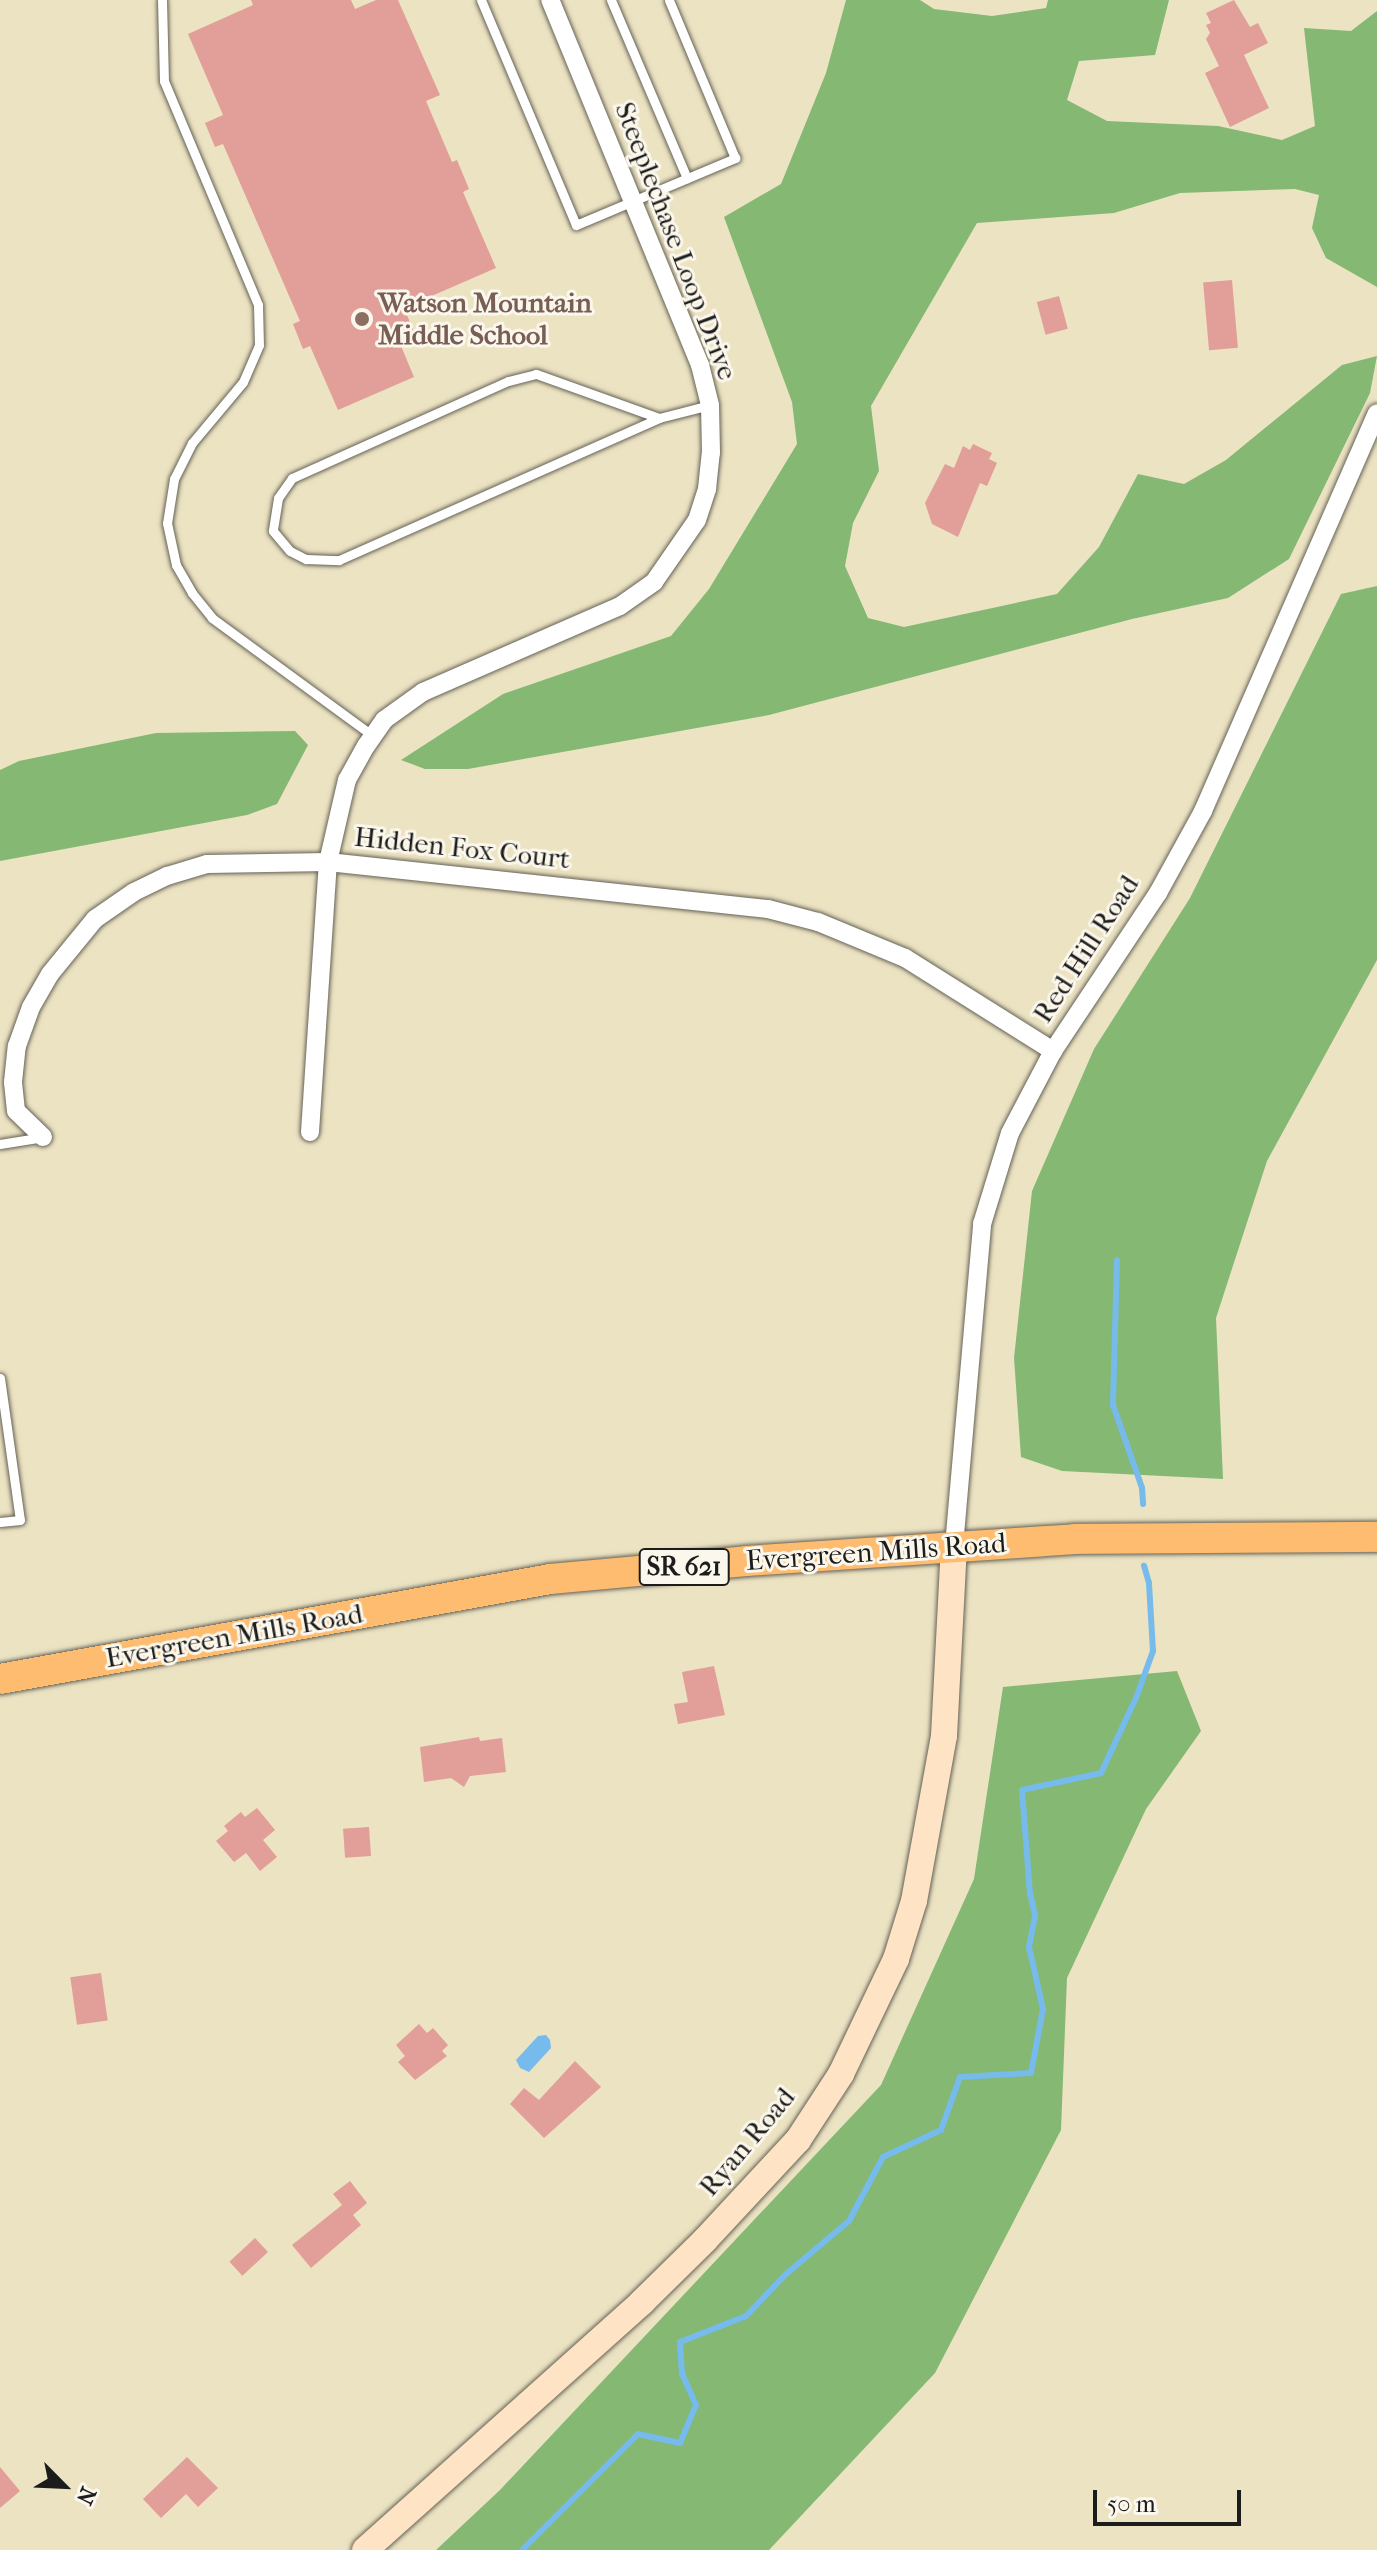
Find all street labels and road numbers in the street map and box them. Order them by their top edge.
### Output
street label: Steeplechase Loop Drive [608,97,744,385]
street label: Hidden Fox Court [353,820,571,876]
street label: Red Hill Road [1026,869,1146,1029]
street label: Evergreen Mills Road [745,1526,1007,1578]
road number: SR 621 [638,1545,730,1589]
street label: Evergreen Mills Road [103,1597,365,1675]
street label: Ryan Road [692,2081,802,2203]

